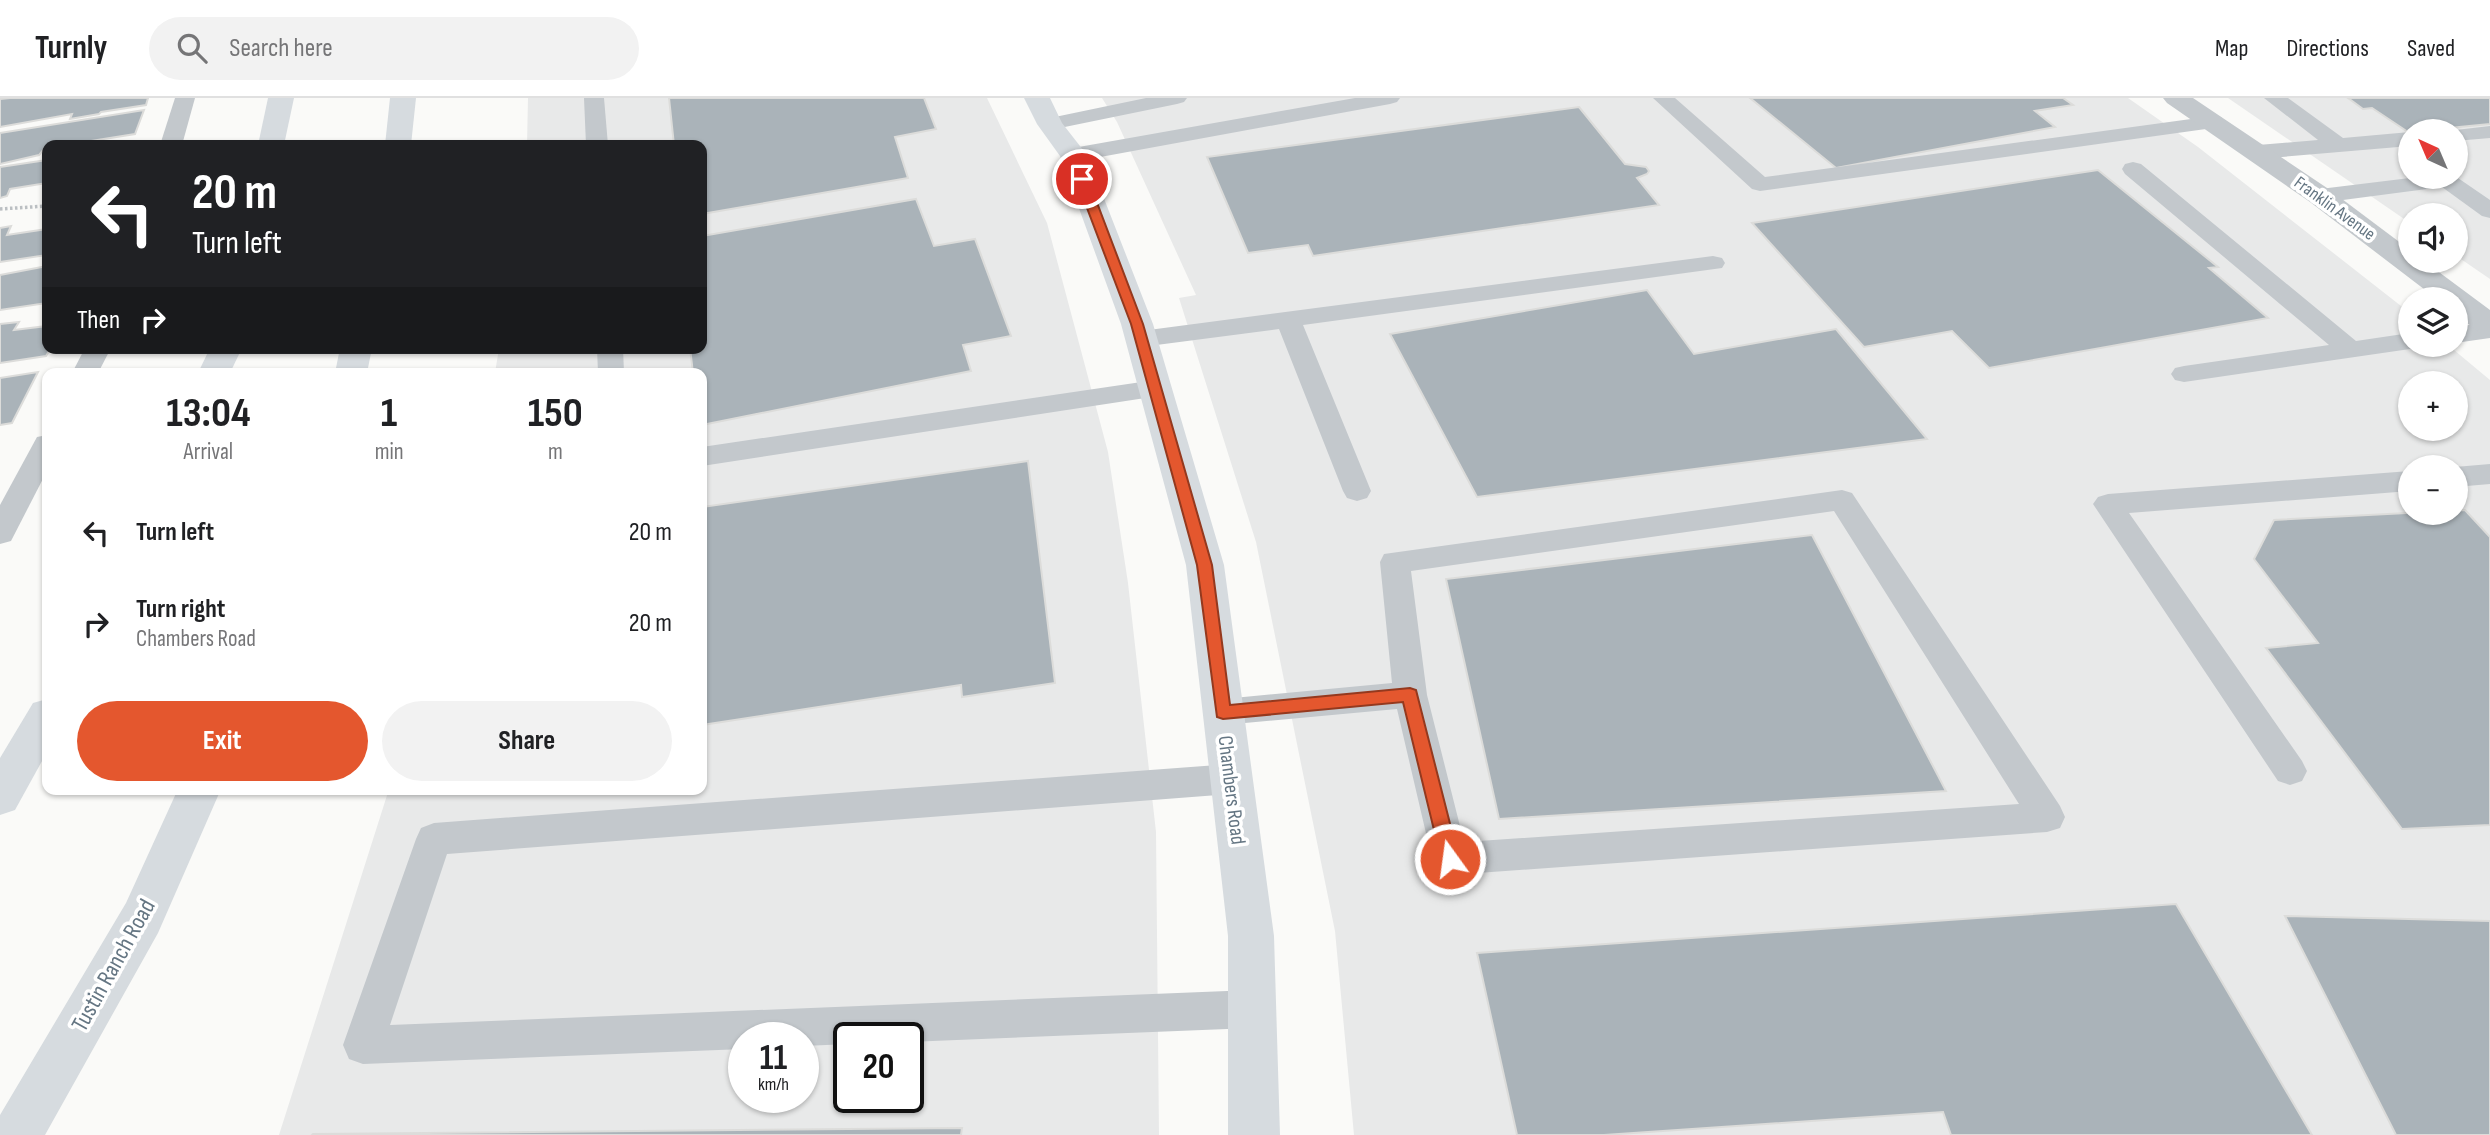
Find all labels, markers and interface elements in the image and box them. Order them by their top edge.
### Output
search box [149,17,639,80]
text: Turnly [35,28,107,68]
icon: search [173,29,211,67]
text: Search here [229,33,333,64]
text: Map [2215,34,2248,63]
text: Directions [2286,34,2369,63]
text: Saved [2407,34,2455,63]
north arrow [2398,119,2468,189]
map controls [2398,119,2468,525]
pin [1052,149,1112,209]
icon: arrive [1063,160,1101,198]
text: 20 m [192,164,277,223]
icon: left [77,168,168,259]
street label: Franklin Avenue [2290,172,2379,245]
button: sound [2398,203,2468,273]
text: Turn left [192,224,282,263]
button: layers [2398,287,2468,357]
icon: right [134,301,172,339]
text: Then [77,305,120,336]
button: + [2398,371,2468,441]
text: 13:04 [166,388,250,439]
text: 1 [381,388,397,439]
text: 150 [528,388,583,439]
text: Arrival [184,438,233,466]
text: min [375,438,404,466]
text: m [548,438,563,466]
button: − [2398,455,2468,525]
icon: left [77,514,115,552]
text: Turn left [136,517,214,548]
text: 20 m [629,517,672,548]
text: Turn right [136,594,225,625]
icon: right [77,605,115,643]
text: 20 m [629,608,672,639]
text: Chambers Road [136,625,256,653]
button: Exit [77,701,368,781]
button: Share [382,701,672,781]
street label: Chambers Road [1212,734,1251,846]
position arrow [1413,822,1487,896]
street label: Tustin Ranch Road [65,894,162,1036]
speed limit sign: 20 [833,1022,924,1113]
text: 11 [760,1037,787,1080]
text: km/h [758,1074,789,1095]

